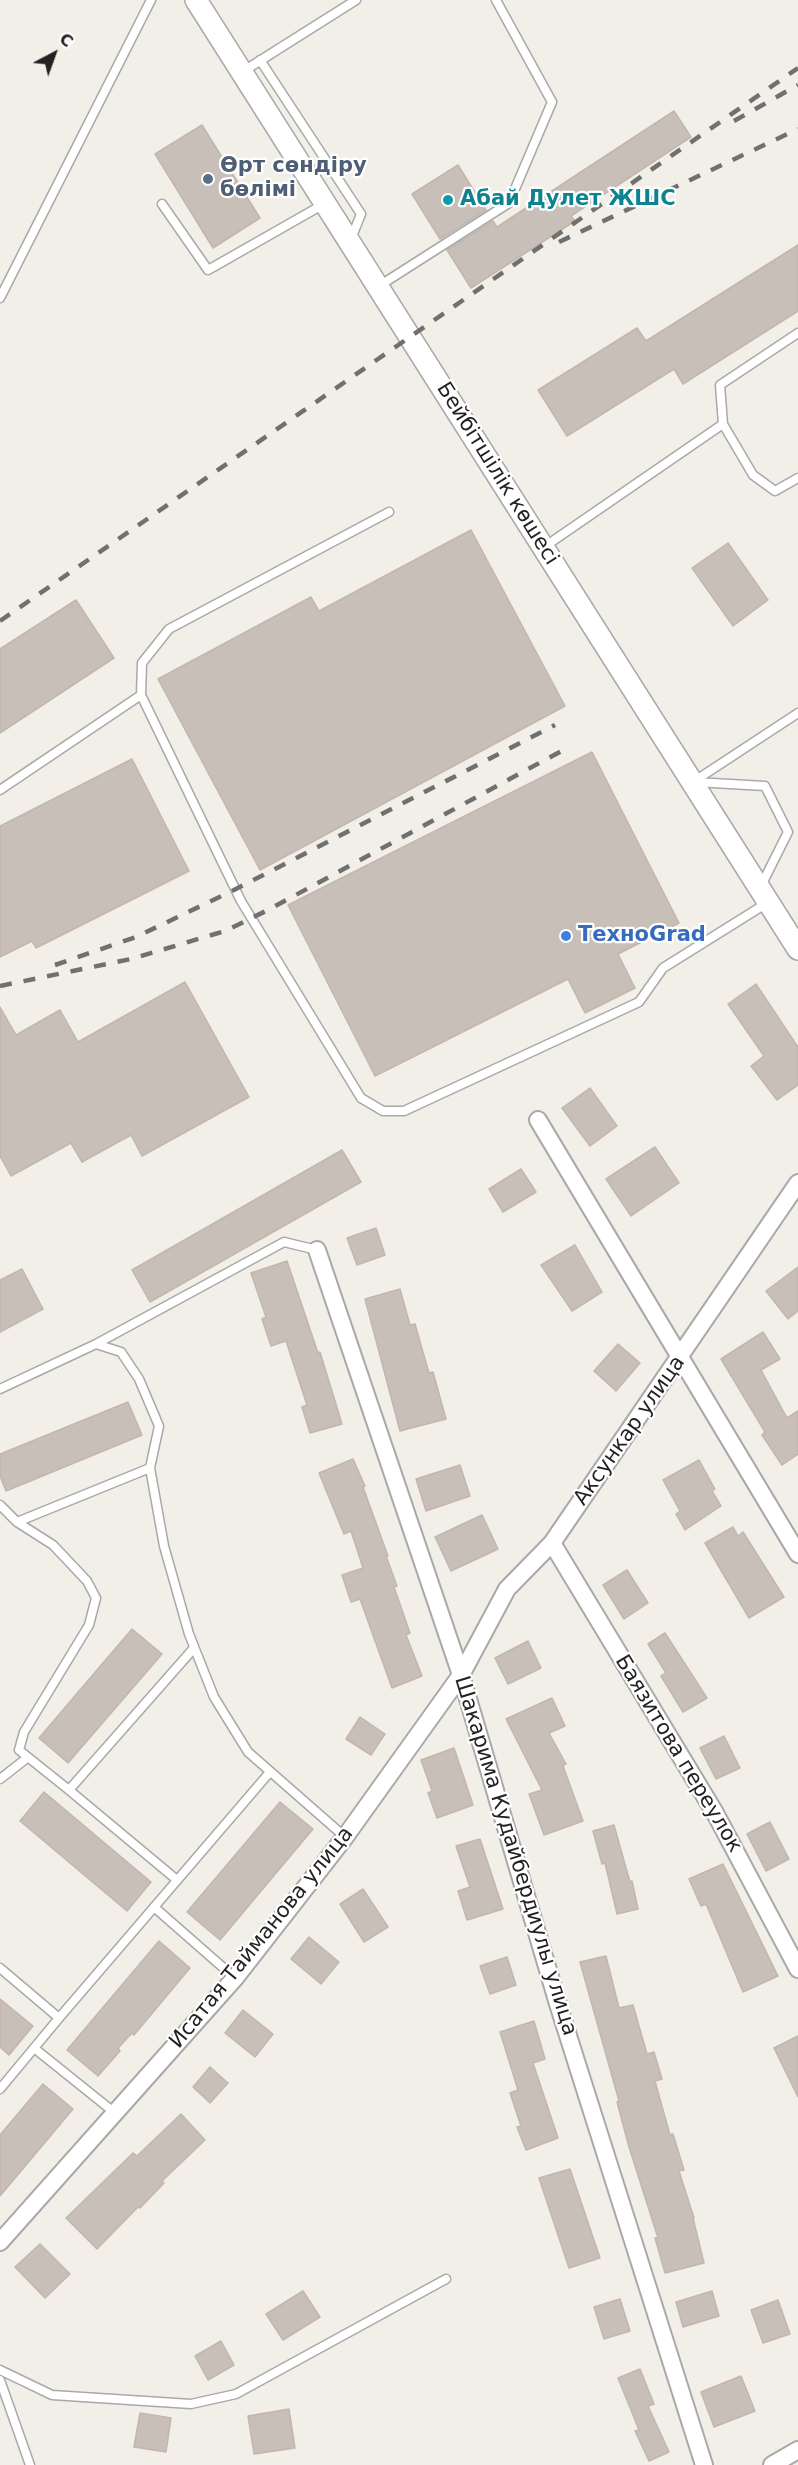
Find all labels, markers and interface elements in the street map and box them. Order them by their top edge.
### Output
north arrow [24,24,84,84]
text: С [55,29,77,51]
place label: Өрт сөндіру бөлімі [220,154,367,204]
marker: Өрт сөндіру бөлімі [201,172,215,186]
place label: Абай Дулет ЖШС [460,187,676,213]
marker: Абай Дулет ЖШС [441,193,455,207]
street label: Бейбітшілік көшесі [430,378,564,570]
place label: ТехноGrad [578,923,706,949]
marker: ТехноGrad [559,929,573,943]
street label: Аксункар улица [569,1351,691,1511]
street label: Баязитова переулок [609,1651,747,1857]
street label: Шакарима Кудайбердиулы улица [448,1673,582,2039]
street label: Исатая Тайманова улица [165,1822,359,2054]

